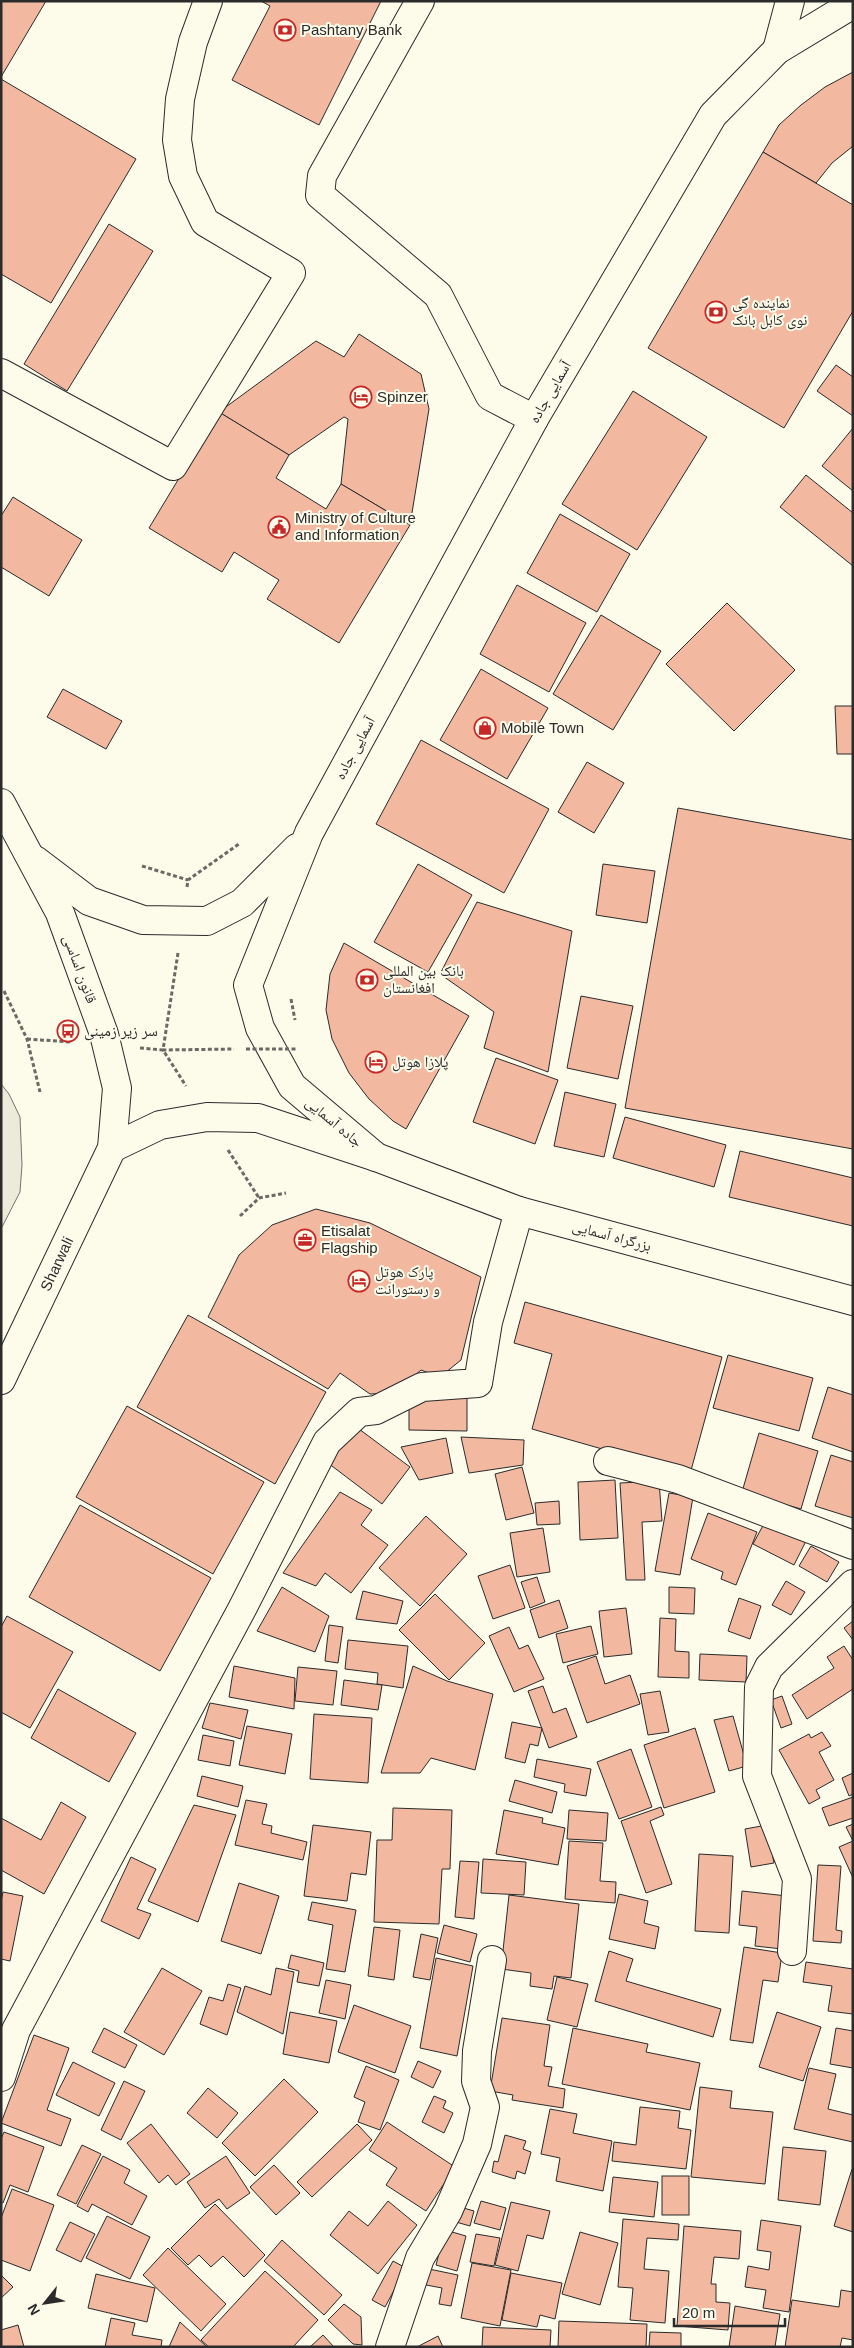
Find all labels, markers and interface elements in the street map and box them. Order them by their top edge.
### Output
bank icon: Pashtany Bank [273,18,297,42]
place label: Pashtany Bank [301,21,402,38]
place label: نماینده گی نوی کابل بانک [732,294,807,330]
bank icon: نماینده گی نوی کابل بانک [704,300,728,324]
street label: آسمایی جاده [525,357,576,427]
hotel icon: Spinzer [349,385,373,409]
place label: Spinzer [377,388,428,405]
place label: Ministry of Culture and Information [295,509,416,543]
public building icon: Ministry of Culture and Information [267,515,291,539]
street label: آسمایی جاده [331,712,381,783]
shop icon: Mobile Town [473,716,497,740]
place label: Mobile Town [501,719,584,736]
street label: قانون اساسی [58,932,101,1006]
place label: بانک بین المللی افغانستان [383,962,464,998]
bank icon: بانک بین المللی افغانستان [355,968,379,992]
bus stop icon: سر زیر زمینی [56,1019,80,1043]
place label: سر زیر زمینی [84,1022,158,1041]
hotel icon: پلازا هوتل [364,1050,388,1074]
place label: پلازا هوتل [392,1053,448,1072]
street label: جاده آسمایی [301,1093,366,1152]
street label: بزرگراه آسمایی [570,1217,653,1256]
place label: Etisalat Flagship [321,1222,378,1256]
office icon: Etisalat Flagship [293,1228,317,1252]
street label: Sharwali [37,1234,76,1293]
place label: پارک هوتل و رستورانت [375,1263,440,1298]
hotel icon: پارک هوتل و رستورانت [347,1269,371,1293]
north arrow [20,2278,70,2328]
scale bar [674,2296,785,2328]
text: N [24,2301,43,2318]
text: 20 m [682,2304,715,2321]

